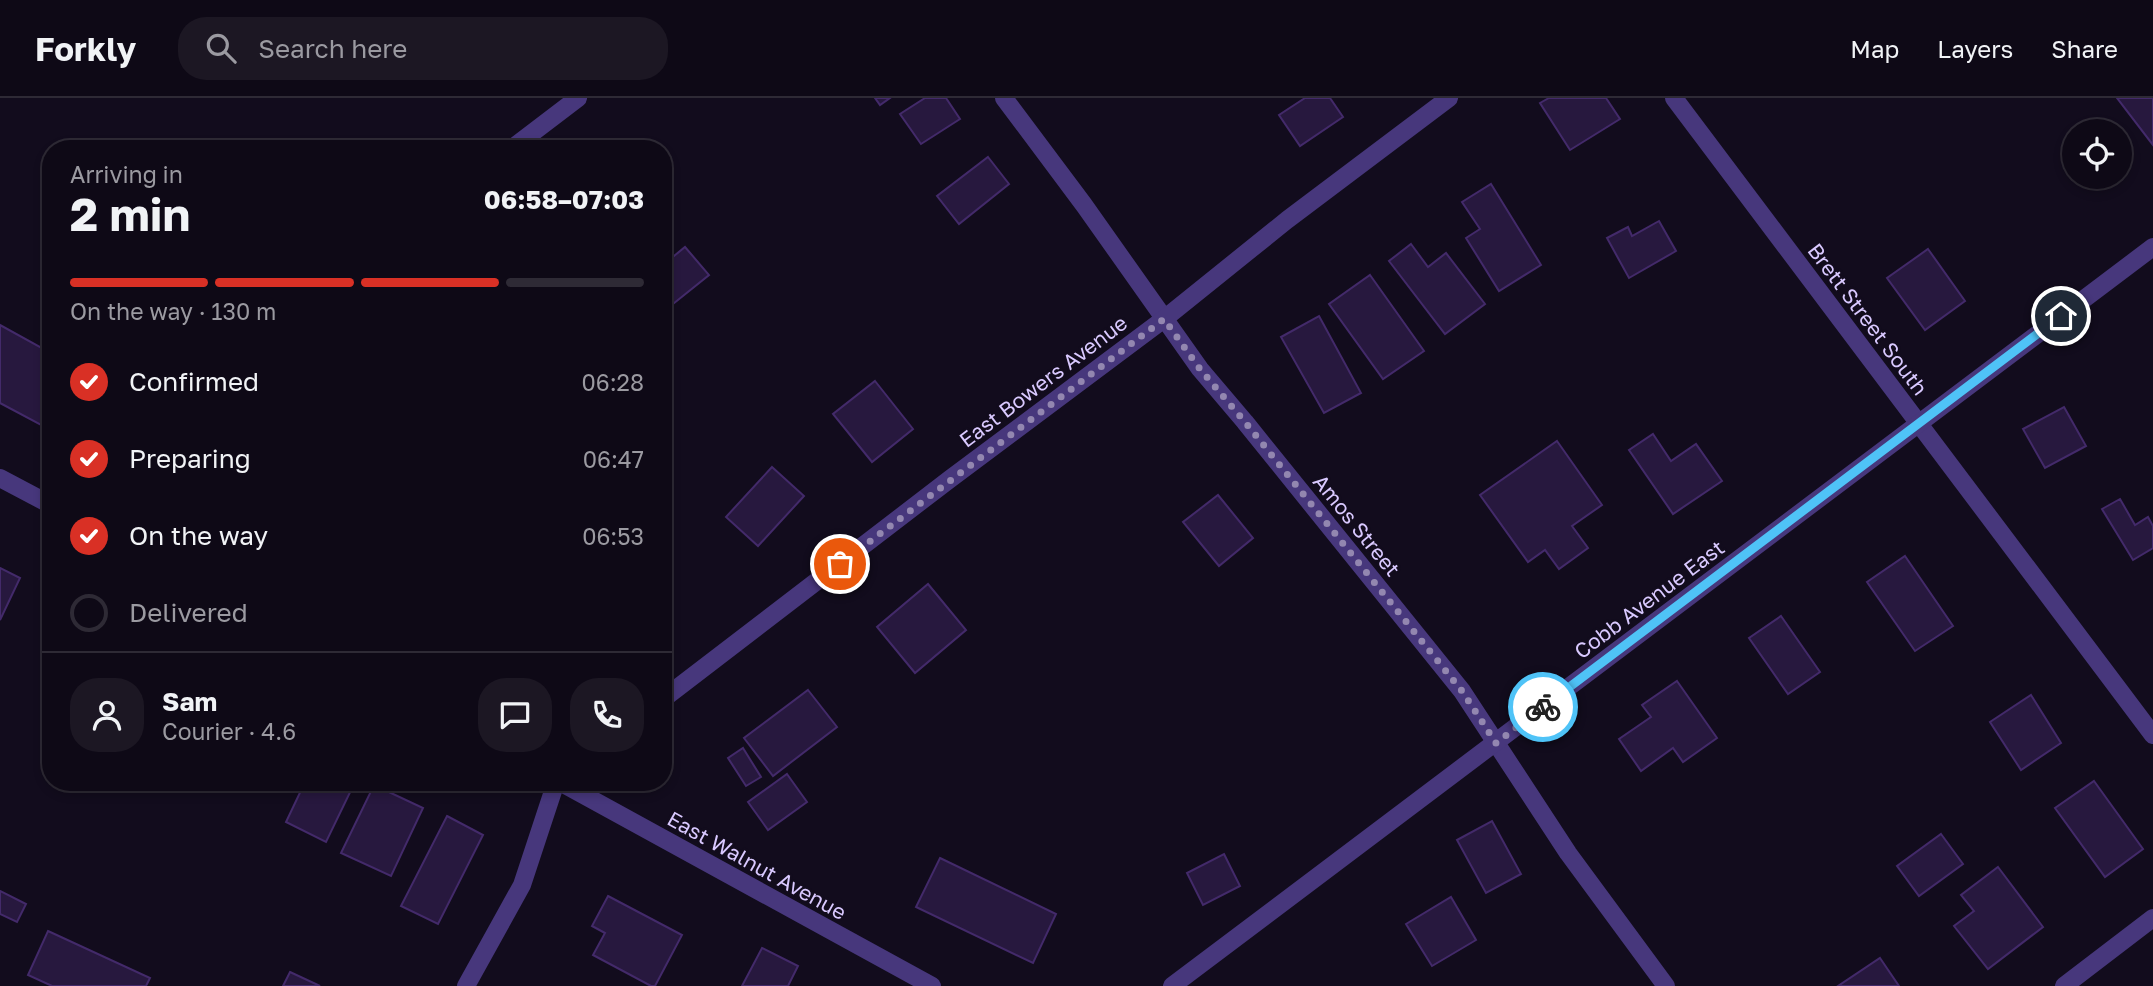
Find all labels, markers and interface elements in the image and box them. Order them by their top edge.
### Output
search box [178,17,668,80]
text: Forkly [35,29,136,68]
icon: search [202,29,240,67]
text: Search here [258,33,407,64]
text: Map [1850,34,1899,63]
text: Layers [1937,34,2013,63]
text: Share [2051,34,2118,63]
map controls [2062,119,2132,189]
button: locate [2062,119,2132,189]
text: Arriving in [70,160,183,188]
text: 06:58–07:03 [484,184,644,215]
text: 2 min [70,186,190,241]
street label: Brett Street South [1802,238,1934,400]
pin [2031,286,2091,346]
text: On the way · 130 m [70,297,276,325]
icon: home [2042,297,2080,335]
street label: East Bowers Avenue [954,309,1132,453]
icon: check [70,363,108,401]
text: Confirmed [129,366,259,397]
text: 06:28 [582,368,644,396]
icon: check [70,440,108,478]
text: Preparing [129,443,251,474]
text: 06:47 [583,445,644,473]
street label: Amos Street [1308,469,1406,581]
icon: check [70,517,108,555]
text: On the way [129,520,268,551]
text: 06:53 [582,522,644,550]
pin [810,534,870,594]
street label: Cobb Avenue East [1569,534,1729,664]
icon: bag [821,545,859,583]
text: Delivered [129,597,248,628]
courier [1508,672,1578,742]
button: person [70,678,144,752]
button: chat [478,678,552,752]
button: phone [570,678,644,752]
text: Sam [162,686,217,717]
icon: bike [1524,688,1562,726]
text: Courier · 4.6 [162,717,296,745]
street label: East Walnut Avenue [663,805,851,925]

